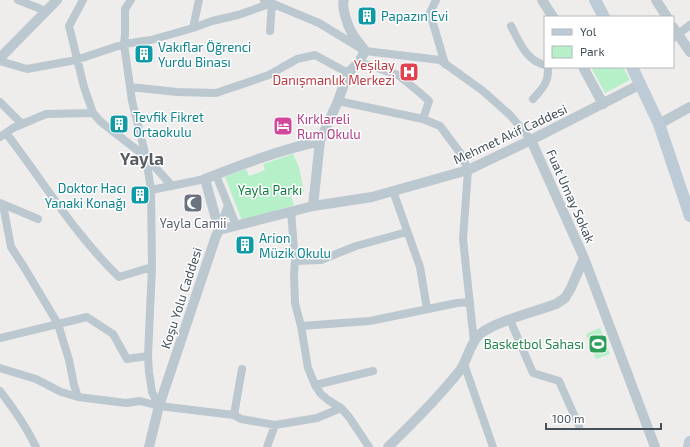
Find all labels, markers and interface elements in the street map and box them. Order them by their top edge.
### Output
building icon: Papazın Evi [356,5,378,27]
place label: Papazın Evi [381,8,448,24]
legend [544,16,674,68]
text: Yol [580,24,597,38]
place label: Vakıflar Öğrenci Yurdu Binası [158,39,251,70]
building icon: Vakıflar Öğrenci Yurdu Binası [133,43,155,65]
text: Park [580,44,605,58]
place label: Yeşilay Danışmanlık Merkezi [272,57,395,89]
hospital icon: Yeşilay Danışmanlık Merkezi [398,61,420,83]
street label: Mehmet Akif Caddesi [451,101,569,167]
place label: Tevfik Fikret Ortaokulu [133,109,204,140]
place label: Kırklareli Rum Okulu [297,111,361,142]
building icon: Tevfik Fikret Ortaokulu [108,113,130,135]
hotel icon: Kırklareli Rum Okulu [272,115,294,137]
street label: Fuat Umay Sokak [543,147,599,246]
district label: Yayla [120,148,164,169]
place label: Doktor Hacı Yanaki Konağı [45,180,126,211]
park label: Yayla Parkı [238,182,302,198]
building icon: Doktor Hacı Yanaki Konağı [129,184,151,206]
mosque icon: Yayla Camii [182,192,204,214]
place label: Yayla Camii [160,215,226,231]
place label: Arion Müzik Okulu [259,230,331,261]
building icon: Arion Müzik Okulu [234,234,256,256]
street label: Koşu Yolu Caddesi [157,245,206,351]
sports icon: Basketbol Sahası [587,333,609,355]
place label: Basketbol Sahası [484,336,584,352]
scale bar [546,405,661,431]
text: 100 m [552,411,584,425]

